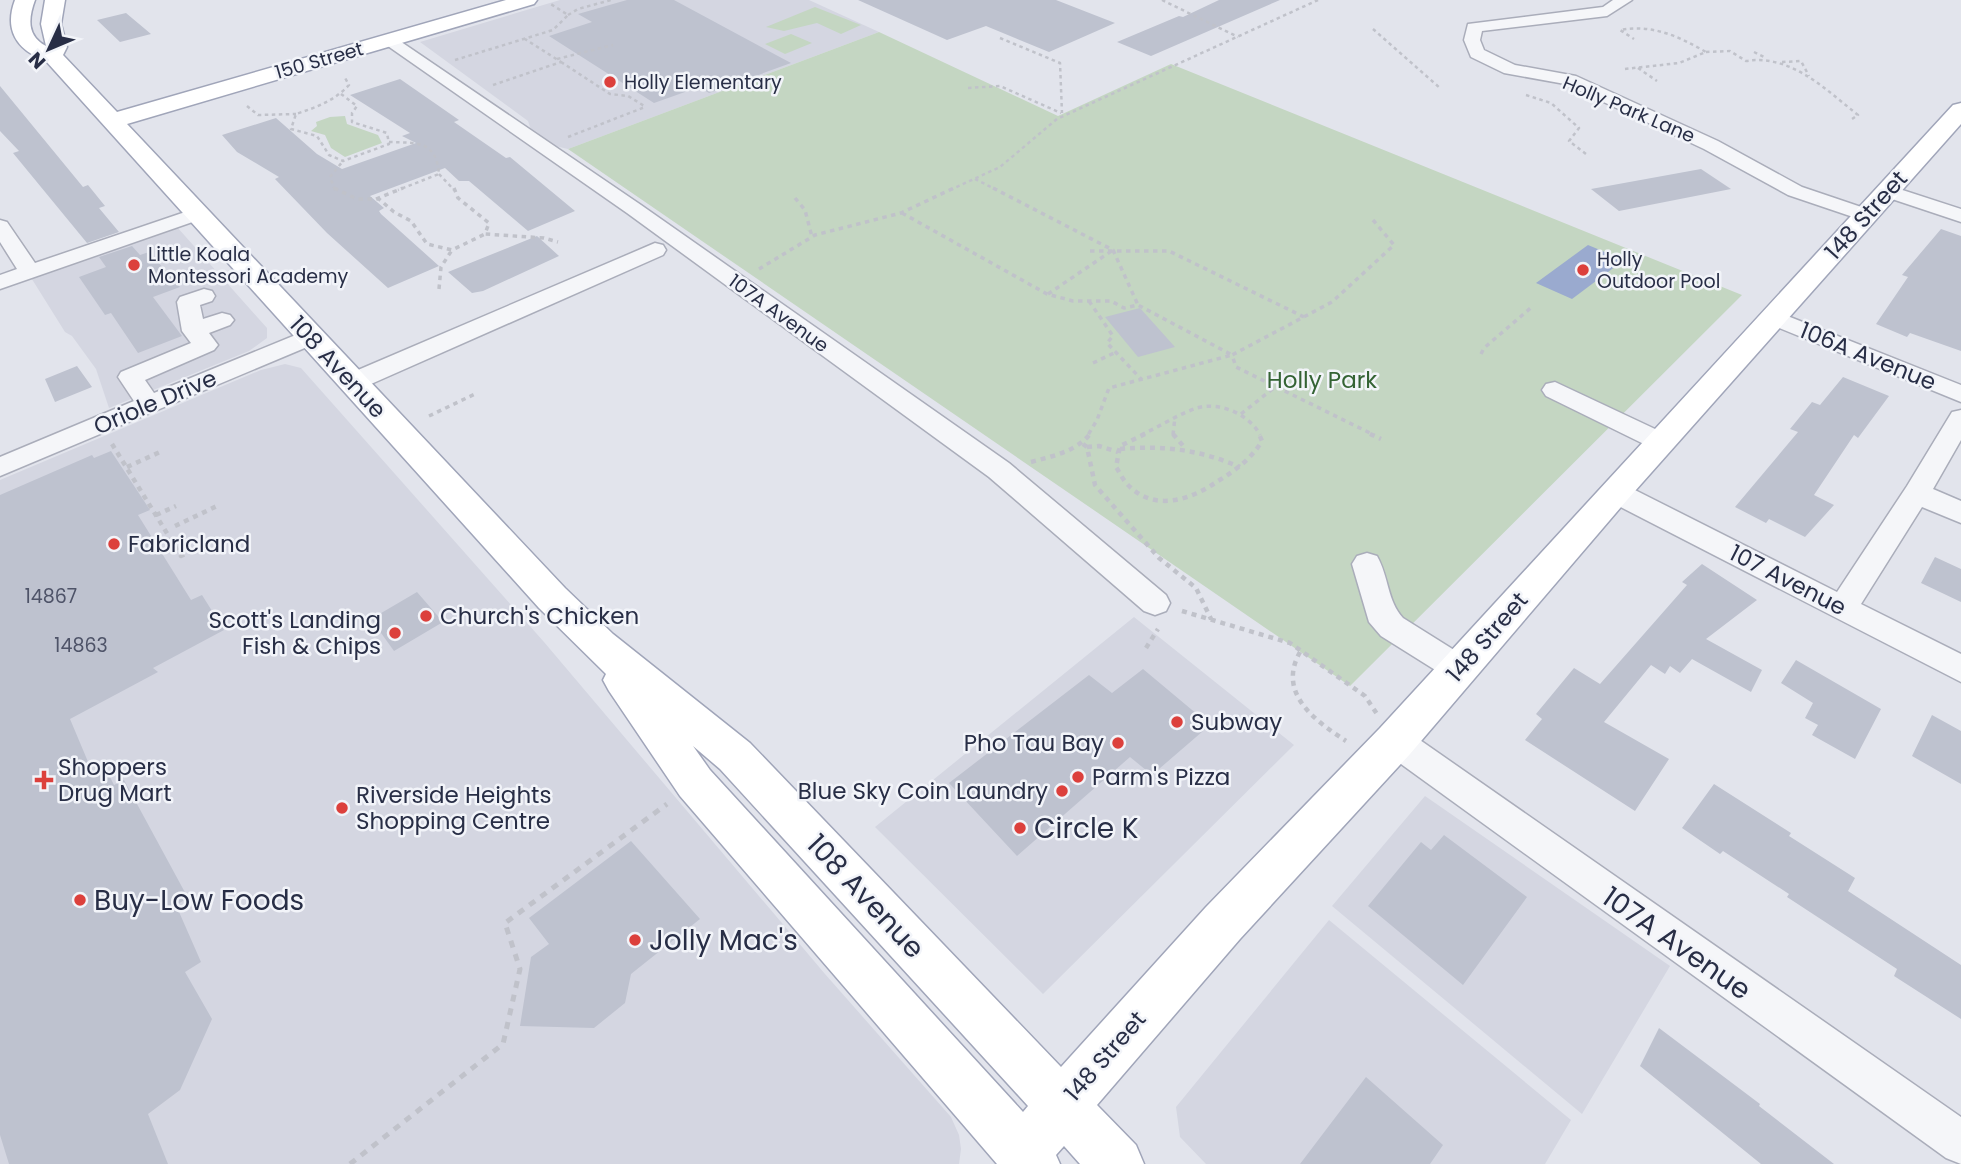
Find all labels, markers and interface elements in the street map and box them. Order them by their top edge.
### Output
north arrow [14,14,84,84]
street label: 150 Street [272,35,367,86]
text: N [22,46,52,75]
place label: Holly Elementary [624,69,782,96]
street label: Holly Park Lane [1559,69,1699,149]
marker: Holly Elementary [602,74,618,90]
street label: 148 Street [1817,163,1915,267]
place label: Little Koala Montessori Academy [148,241,349,290]
place label: Holly Outdoor Pool [1597,246,1720,295]
marker: Little Koala Montessori Academy [126,257,142,273]
marker: Holly Outdoor Pool [1575,262,1591,278]
street label: 107A Avenue [723,268,834,359]
street label: 108 Avenue [282,309,394,425]
street label: 106A Avenue [1795,314,1941,398]
street label: Oriole Drive [89,362,221,442]
park label: Holly Park [1267,364,1377,396]
place label: Fabricland [128,528,250,560]
marker: Fabricland [106,536,122,552]
street label: 107 Avenue [1724,537,1852,623]
house number: 14867 [25,583,77,610]
street label: 148 Street [1439,585,1535,689]
place label: Church's Chicken [440,600,639,632]
place label: Scott's Landing Fish & Chips [209,604,381,662]
marker: Church's Chicken [418,608,434,624]
marker: Scott's Landing Fish & Chips [387,625,403,641]
house number: 14863 [54,632,108,659]
place label: Subway [1191,706,1282,738]
marker: Subway [1169,714,1185,730]
place label: Pho Tau Bay [964,727,1104,759]
marker: Pho Tau Bay [1110,735,1126,751]
place label: Shoppers Drug Mart [58,751,172,809]
place label: Parm's Pizza [1092,761,1230,793]
marker: Parm's Pizza [1070,769,1086,785]
marker: Shoppers Drug Mart [36,772,52,788]
place label: Blue Sky Coin Laundry [798,775,1048,807]
place label: Riverside Heights Shopping Centre [356,779,551,837]
marker: Blue Sky Coin Laundry [1054,783,1070,799]
marker: Riverside Heights Shopping Centre [334,800,350,816]
place label: Circle K [1034,809,1139,848]
marker: Circle K [1012,820,1028,836]
street label: 108 Avenue [798,826,933,967]
street label: 107A Avenue [1595,878,1759,1009]
place label: Buy-Low Foods [94,881,304,920]
marker: Buy-Low Foods [72,892,88,908]
place label: Jolly Mac's [649,921,798,960]
marker: Jolly Mac's [627,932,643,948]
street label: 148 Street [1057,1004,1153,1108]

